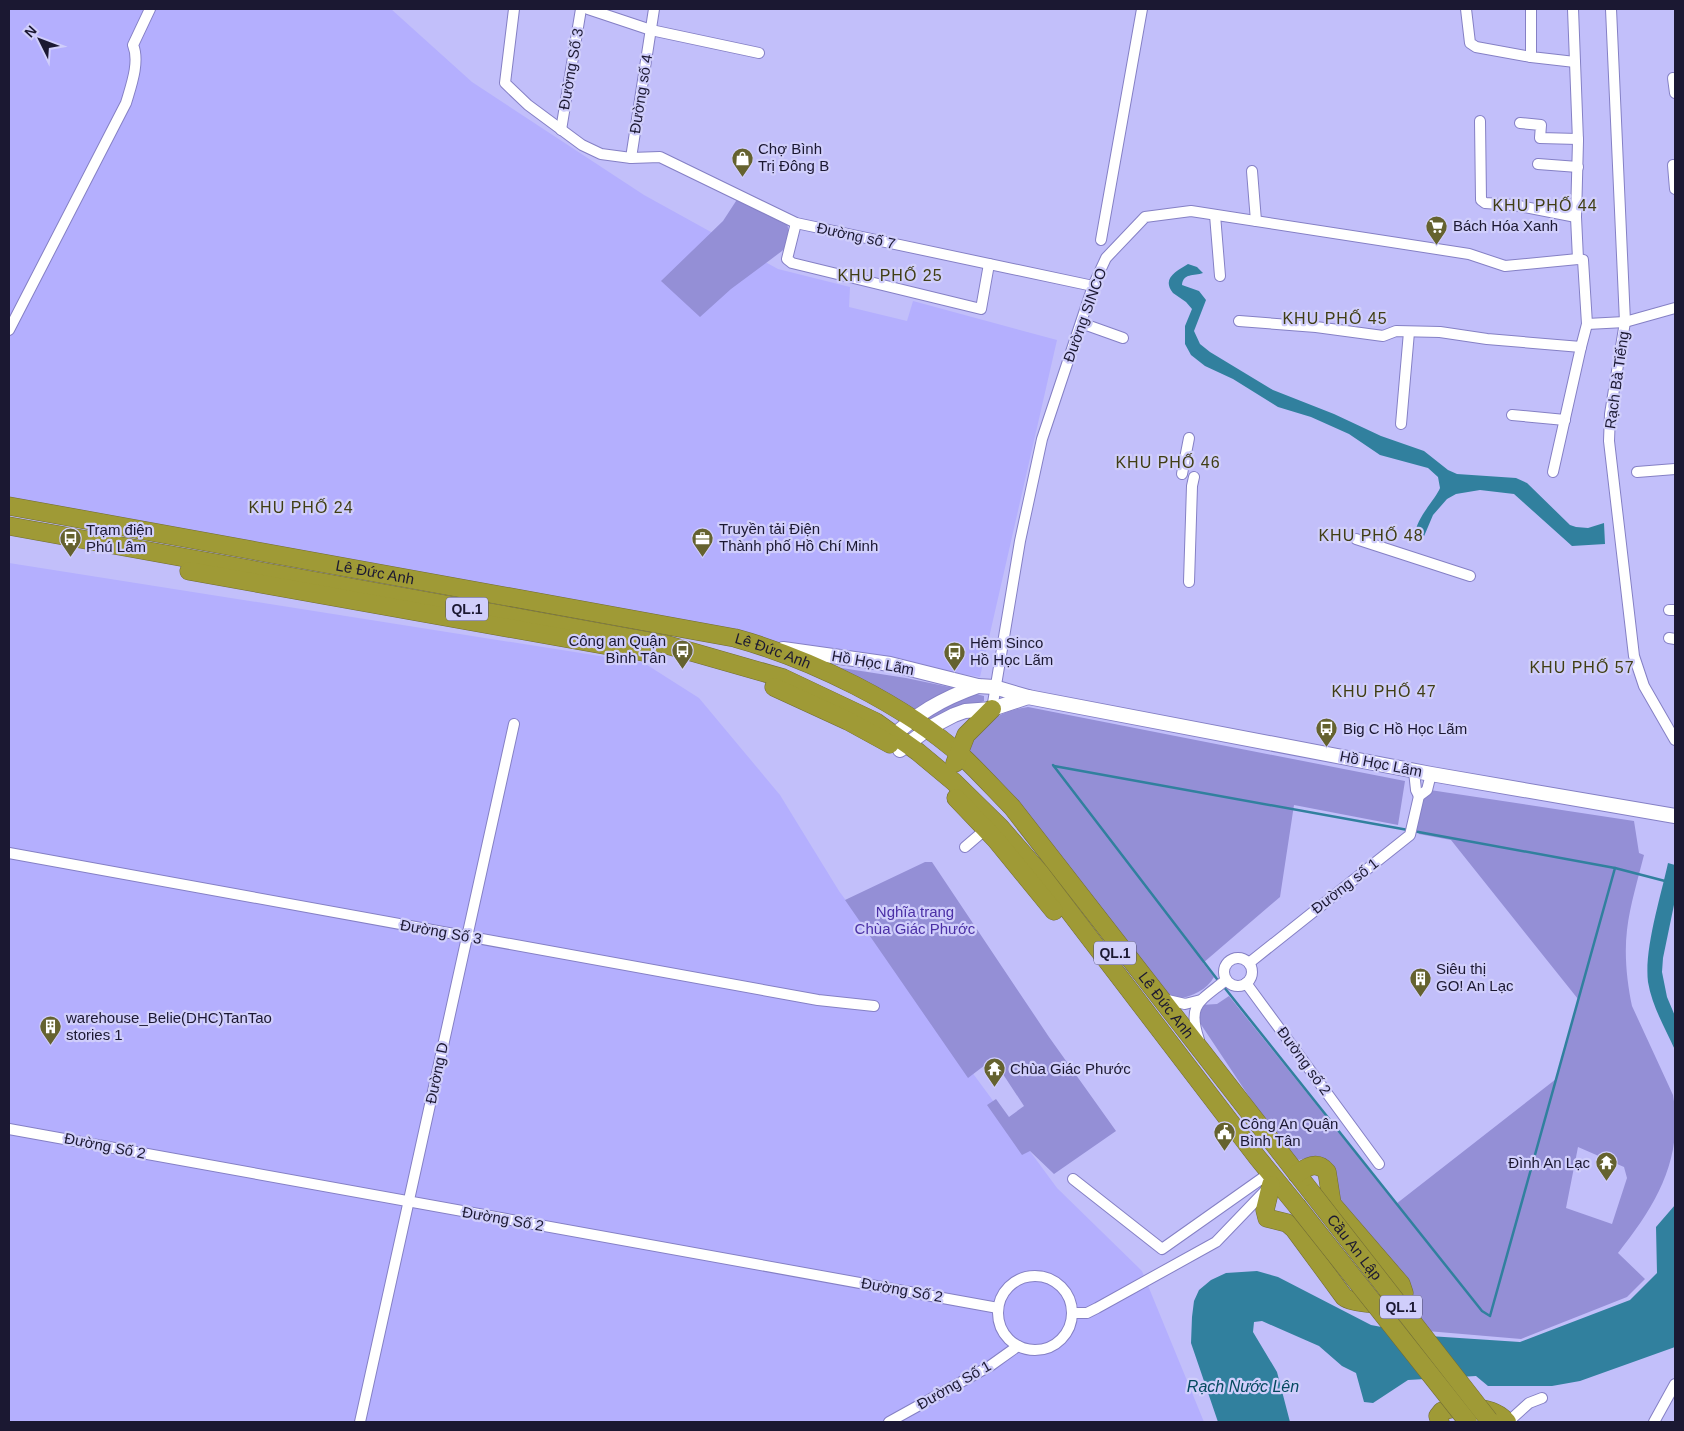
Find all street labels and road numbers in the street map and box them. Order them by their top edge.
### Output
street label: Đường Số 3 [555,27,586,111]
street label: Đường số 4 [626,53,655,135]
street label: Đường số 7 [815,219,897,252]
street label: Đường SINCO [1060,265,1109,364]
street label: Rạch Bà Tiếng [1601,330,1632,430]
street label: Lê Đức Anh [335,557,416,588]
road number: QL.1 [446,598,488,620]
street label: Lê Đức Anh [733,629,814,672]
street label: Hồ Học Lãm [831,647,916,678]
street label: Hồ Học Lãm [1339,747,1424,780]
street label: Đường số 1 [1308,854,1381,917]
street label: Đường Số 3 [399,916,483,947]
road number: QL.1 [1094,941,1136,964]
street label: Lê Đức Anh [1135,968,1197,1041]
street label: Đường số 2 [1274,1023,1335,1098]
street label: Đường D [422,1040,451,1105]
street label: Đường Số 2 [63,1129,147,1162]
street label: Đường Số 2 [461,1203,545,1234]
street label: Cầu An Lập [1324,1211,1386,1283]
street label: Đường Số 2 [860,1274,944,1305]
road number: QL.1 [1380,1295,1422,1318]
street label: Đường Số 1 [914,1357,994,1413]

